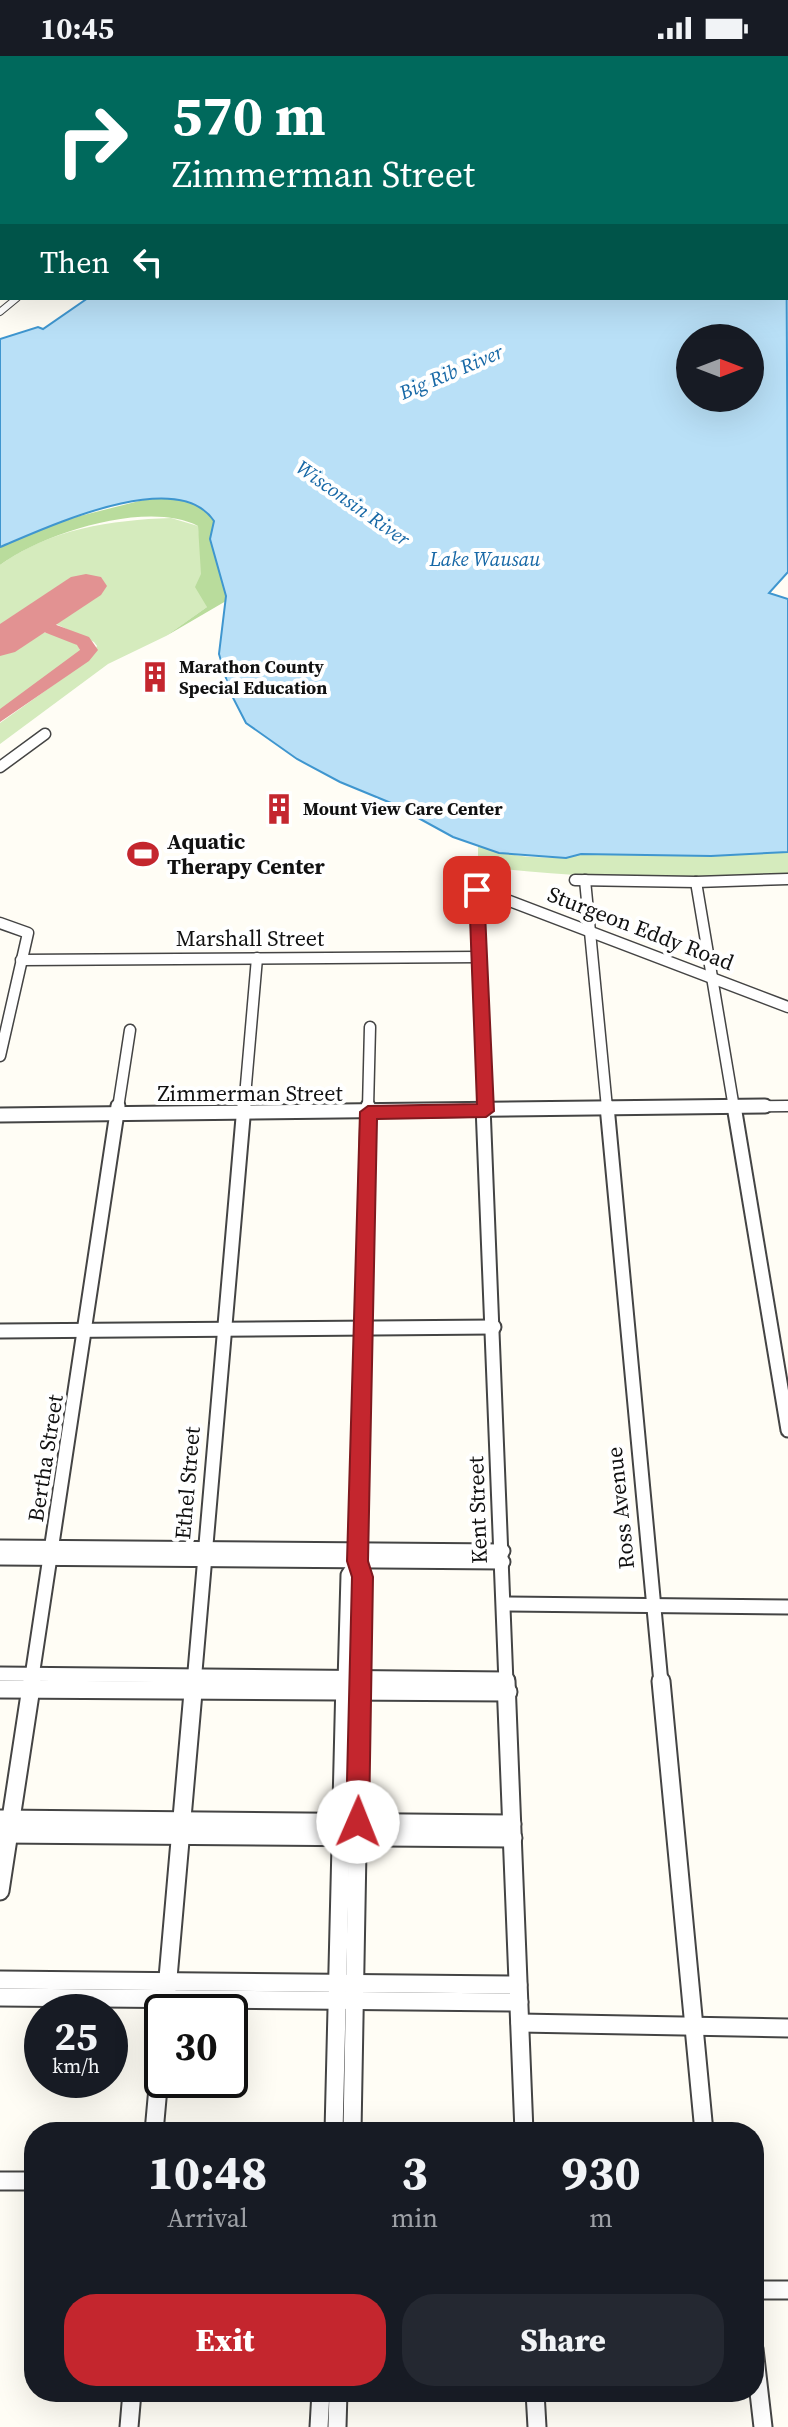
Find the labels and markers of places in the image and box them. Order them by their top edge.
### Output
place label: Marathon County Special Education [179,654,327,700]
building icon: Marathon County Special Education [138,660,172,694]
building icon: Mount View Care Center [262,792,296,826]
place label: Mount View Care Center [303,796,503,821]
place label: Aquatic Therapy Center [167,826,325,881]
sports icon: Aquatic Therapy Center [126,837,160,871]
pin [443,856,511,924]

